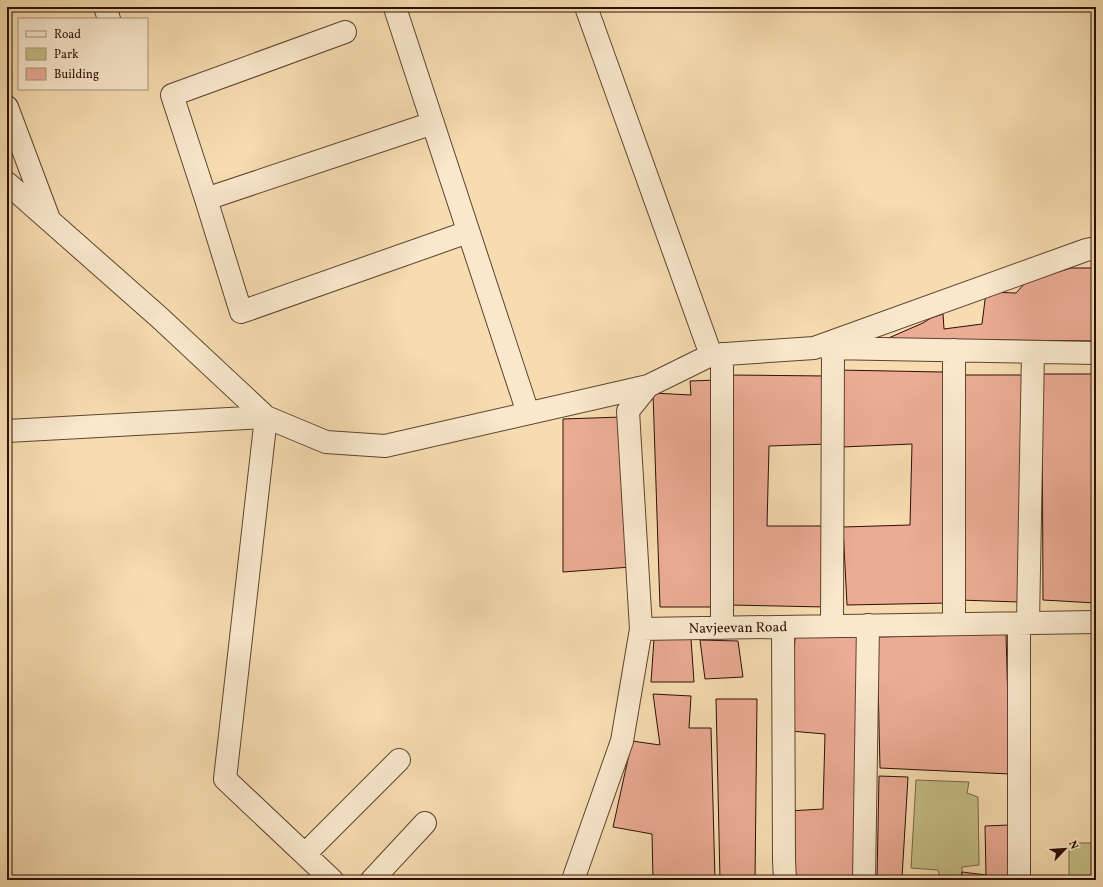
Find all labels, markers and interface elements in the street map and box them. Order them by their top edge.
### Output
legend [18,18,148,90]
text: Road [54,27,81,43]
text: Park [54,47,79,63]
text: Building [54,67,99,83]
street label: Navjeevan Road [689,618,788,639]
north arrow [1045,829,1085,869]
text: N [1064,839,1081,852]

